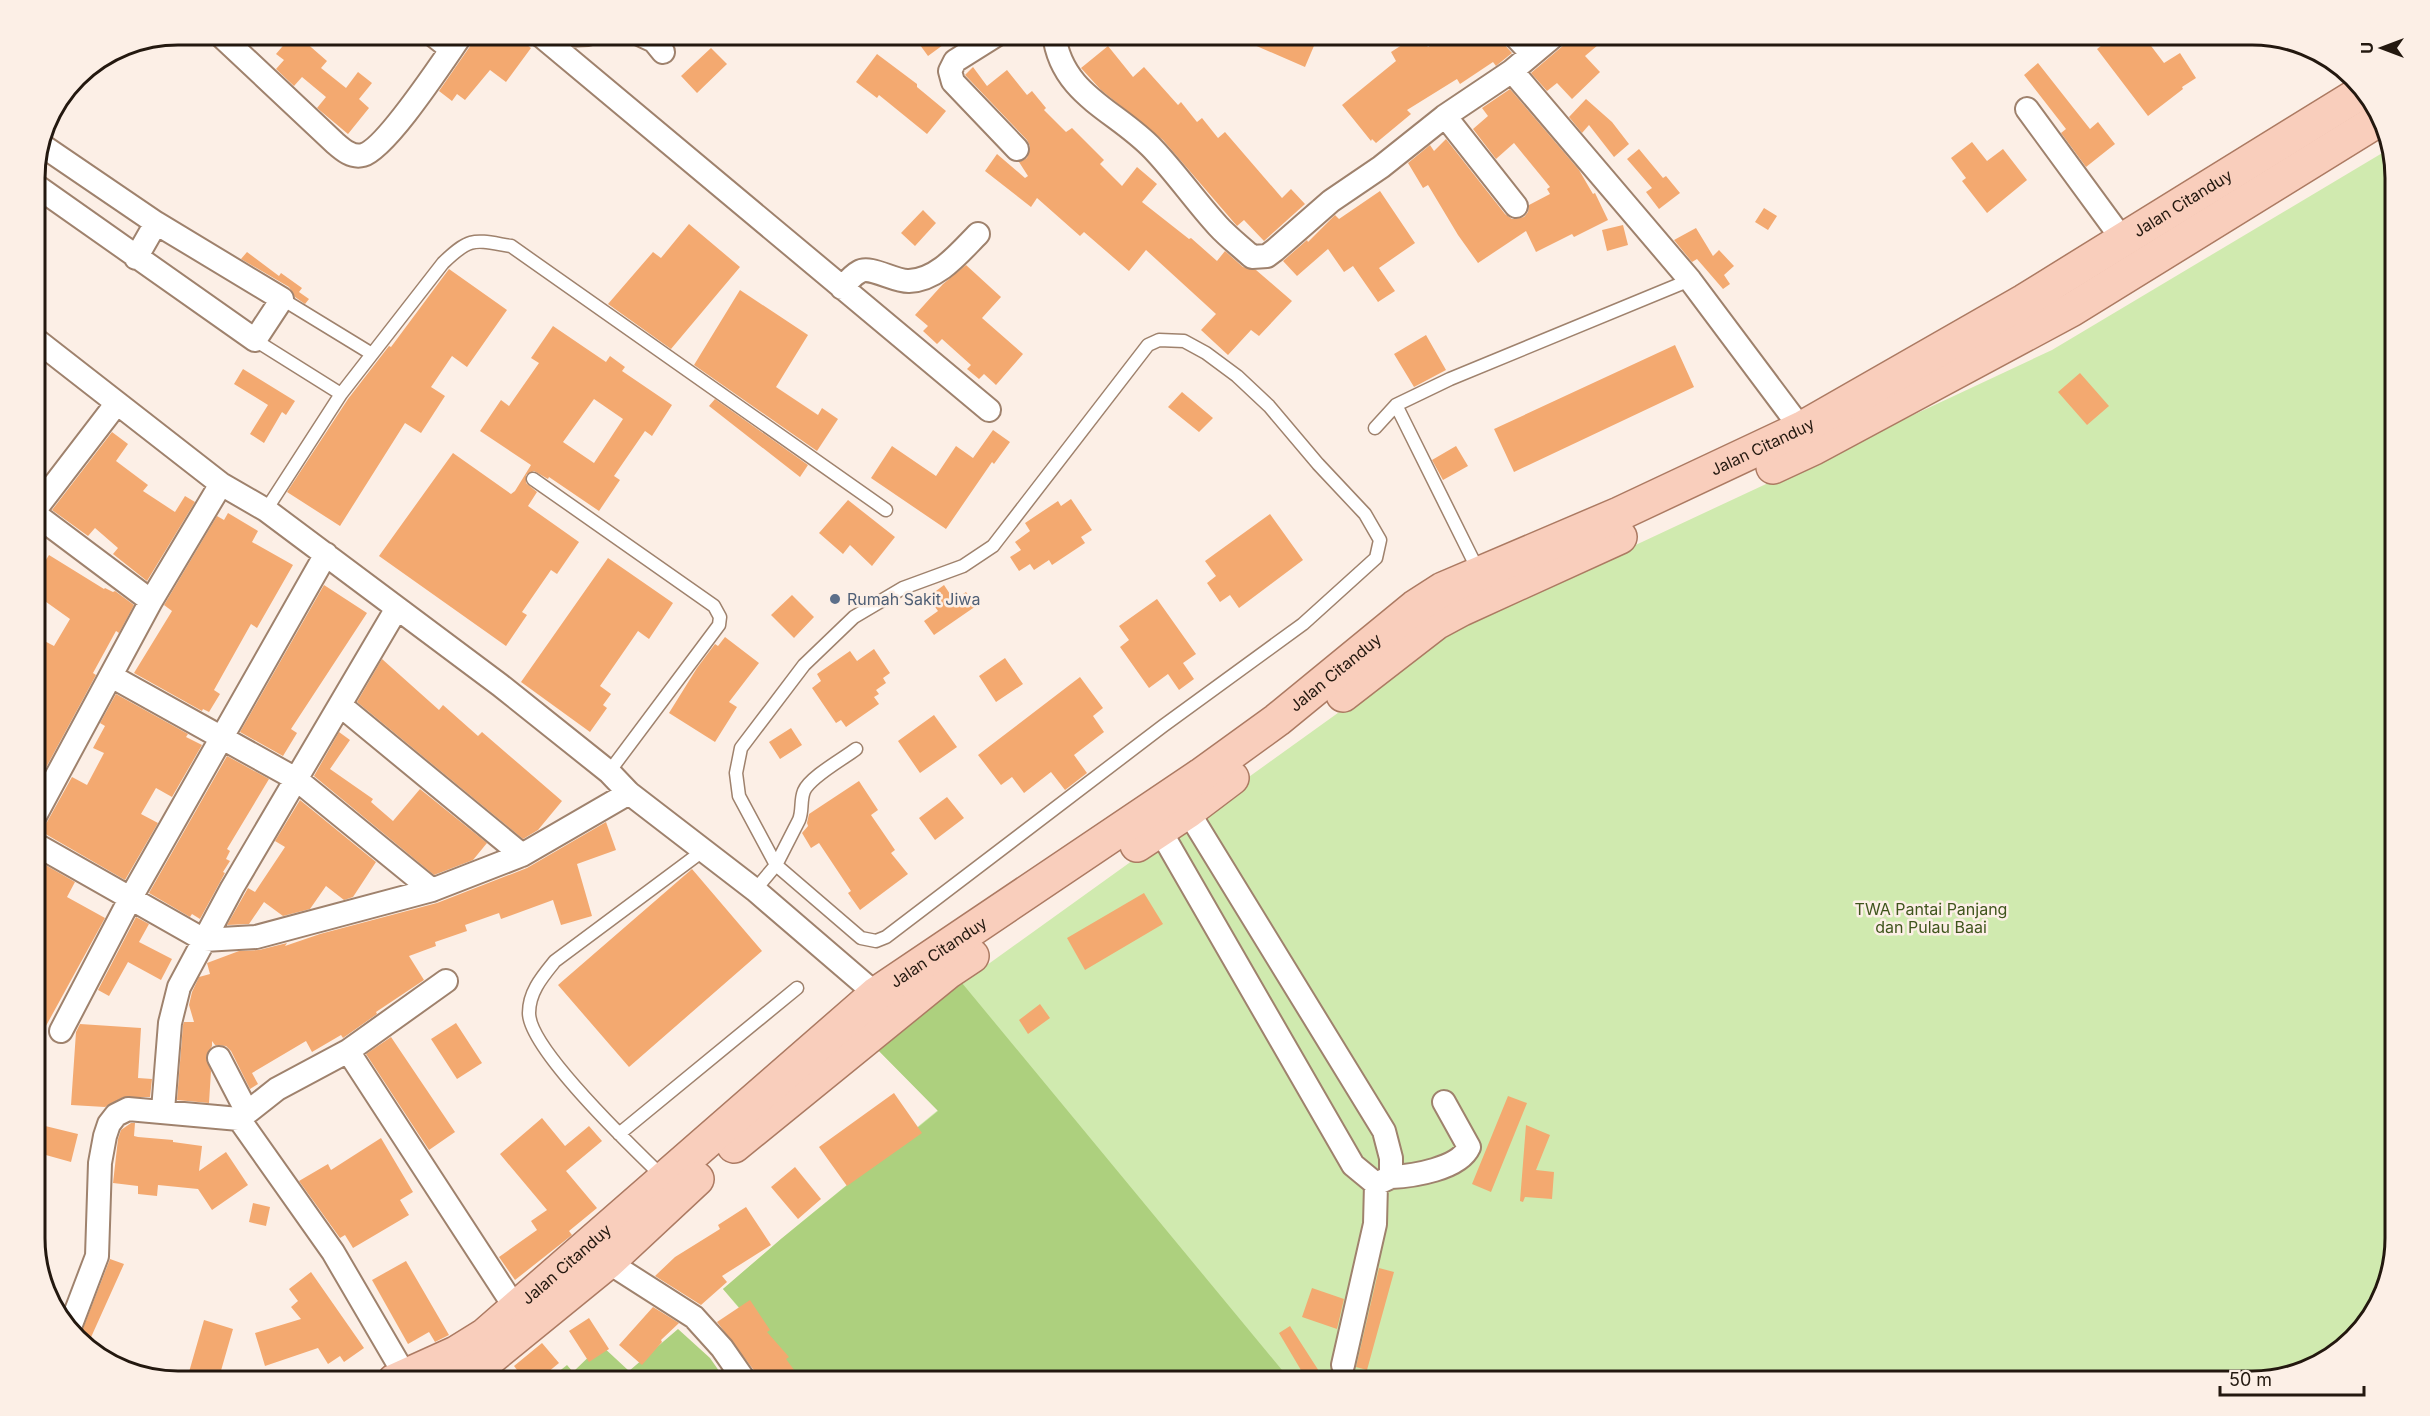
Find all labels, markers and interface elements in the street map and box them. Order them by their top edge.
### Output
north arrow [2352,18,2412,78]
text: U [2357,42,2377,54]
street label: Jalan Citanduy [2129,165,2236,241]
street label: Jalan Citanduy [1707,413,1818,480]
place label: Rumah Sakit Jiwa [847,589,980,609]
marker: Rumah Sakit Jiwa [828,592,842,606]
street label: Jalan Citanduy [1285,629,1385,716]
park label: TWA Pantai Panjang dan Pulau Baai [1855,899,2007,937]
street label: Jalan Citanduy [886,912,990,992]
street label: Jalan Citanduy [517,1220,615,1309]
scale bar [2220,1359,2364,1397]
text: 50 m [2229,1369,2272,1390]

